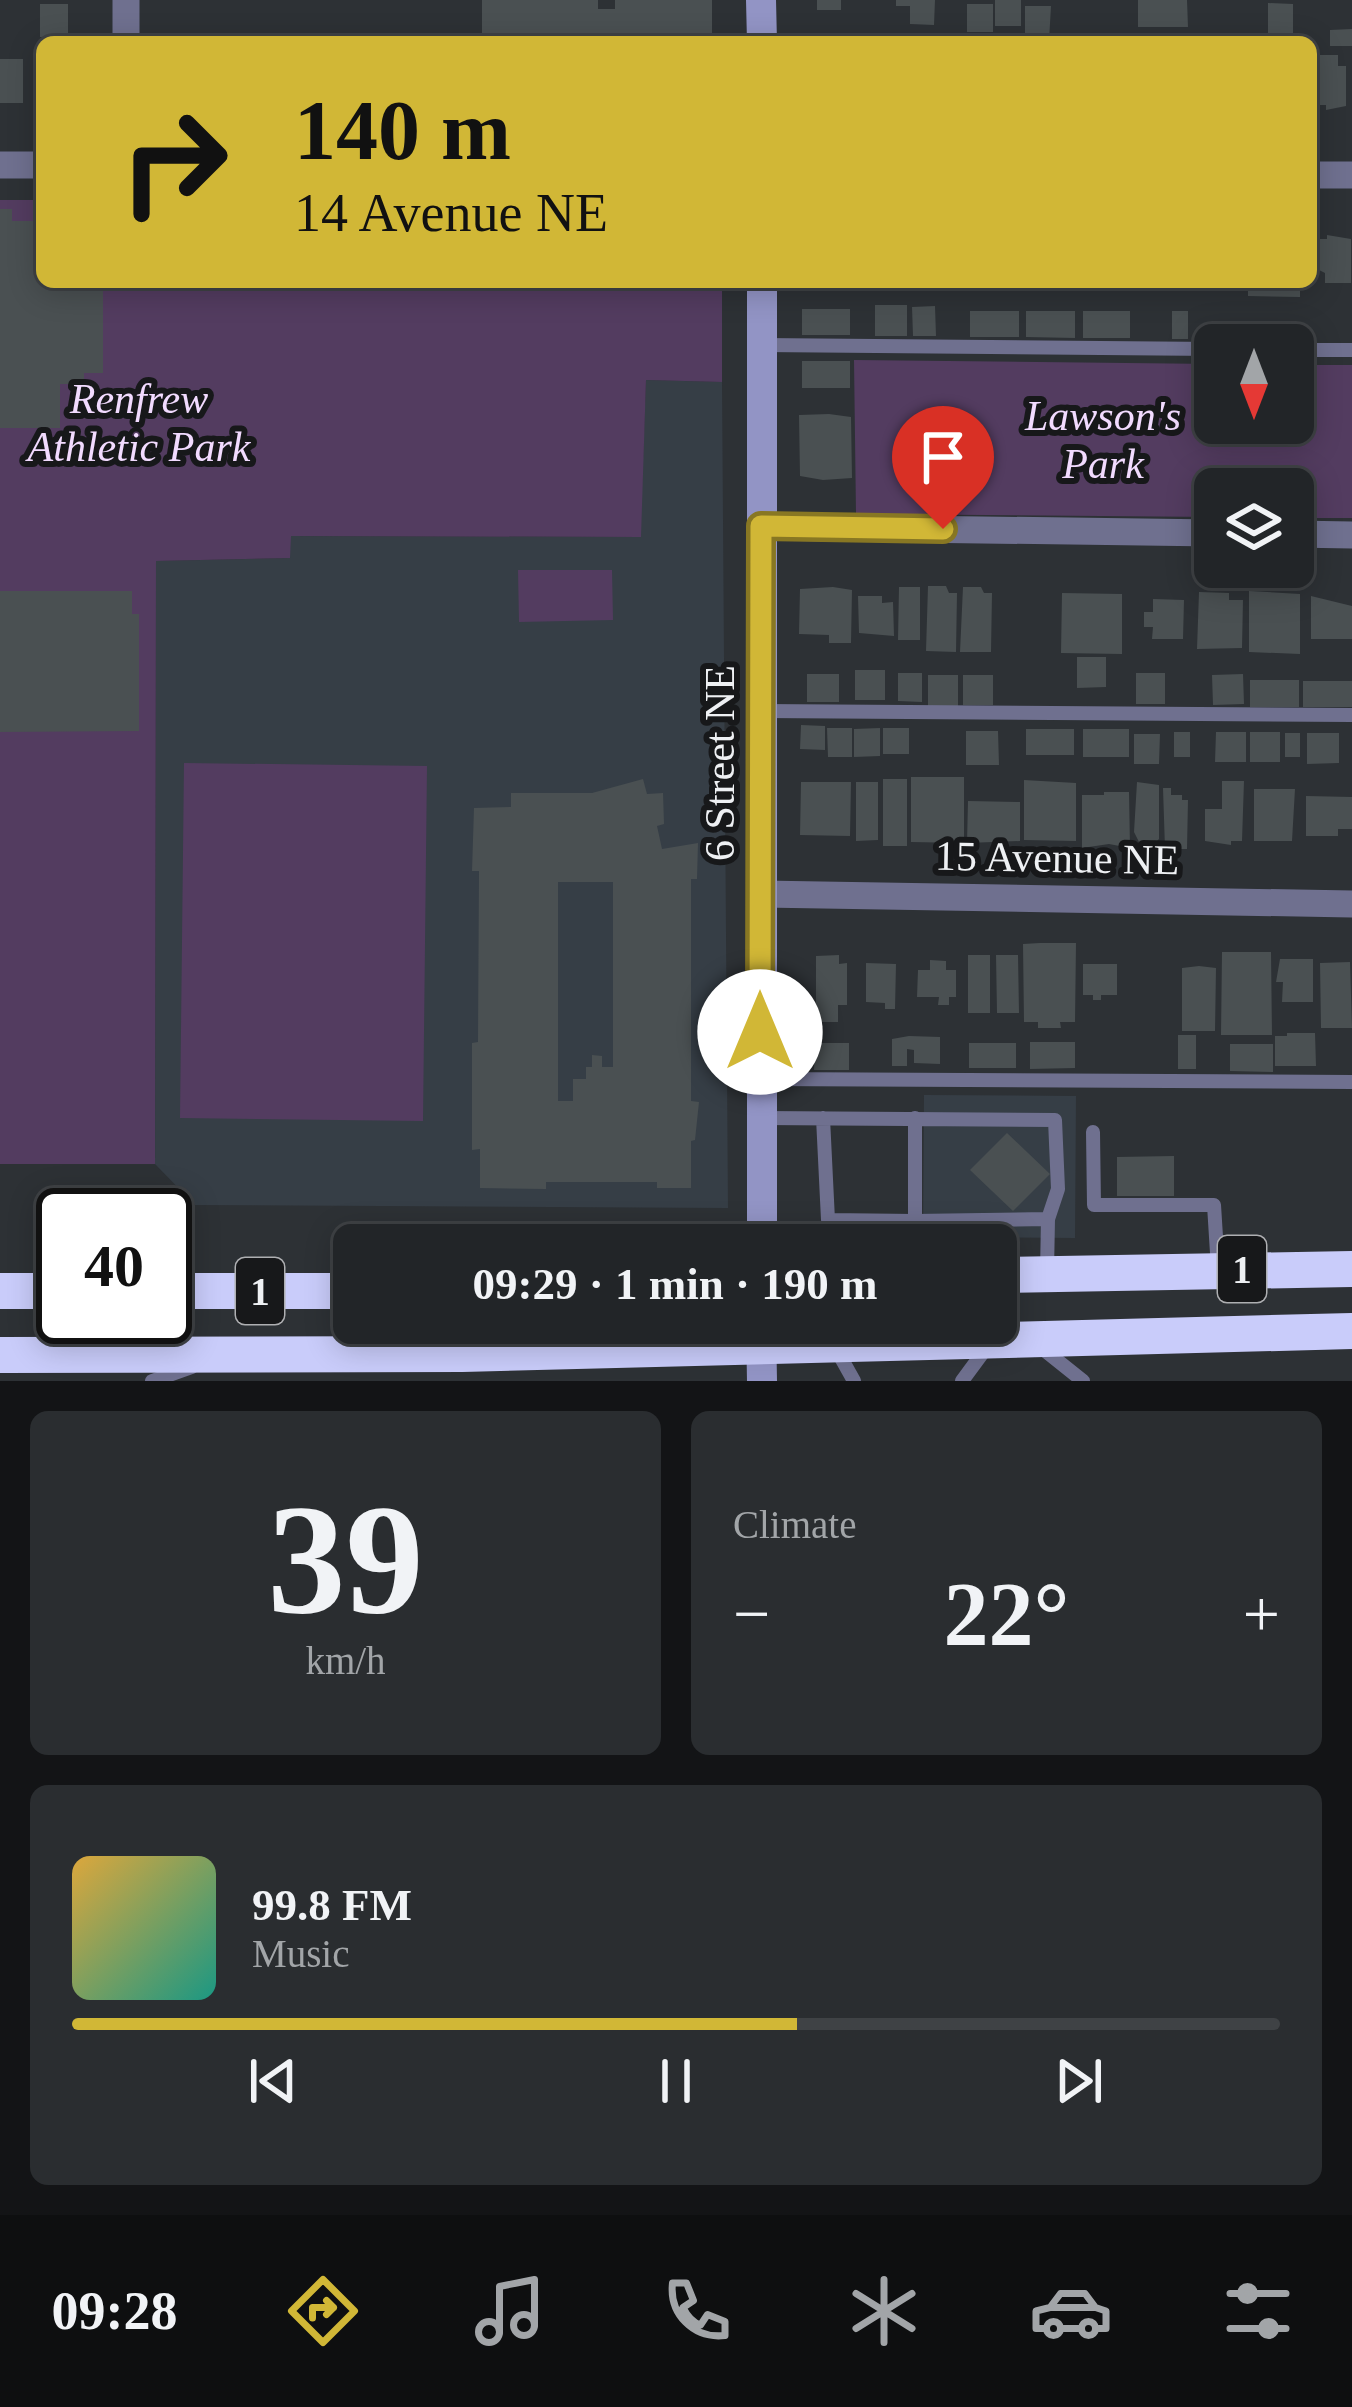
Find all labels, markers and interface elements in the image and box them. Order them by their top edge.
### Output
icon: right [96,84,252,240]
text: 140 m [294,84,511,177]
text: 14 Avenue NE [294,183,608,243]
north arrow [1194,324,1314,444]
map controls [1194,324,1314,588]
park label: Renfrew Athletic Park [25,376,252,470]
park label: Lawson's Park [1024,393,1181,487]
pin [892,406,994,529]
icon: arrive [910,424,976,490]
button: layers [1194,468,1314,588]
street label: 6 Street NE [697,665,743,861]
street label: 15 Avenue NE [935,833,1179,883]
position arrow [697,969,823,1095]
speed limit sign: 40 [36,1188,192,1344]
road number: 1 [1218,1236,1266,1302]
road number: 1 [236,1258,284,1324]
text: 09:29 · 1 min · 190 m [473,1259,878,1309]
text: 39 [268,1473,424,1646]
text: Climate [733,1503,856,1546]
text: 22° [944,1565,1070,1664]
text: − [733,1577,770,1650]
text: + [1243,1577,1280,1650]
text: km/h [305,1639,386,1682]
text: 99.8 FM [252,1880,412,1930]
text: Music [252,1932,350,1975]
icon: previous [240,2048,306,2114]
icon: pause [643,2048,709,2114]
icon: next [1046,2048,1112,2114]
icon: directions [281,2269,365,2353]
icon: music [468,2269,552,2353]
icon: phone [655,2269,739,2353]
icon: climate [842,2269,926,2353]
icon: car [1029,2269,1113,2353]
icon: filters [1216,2269,1300,2353]
text: 09:28 [52,2281,178,2341]

